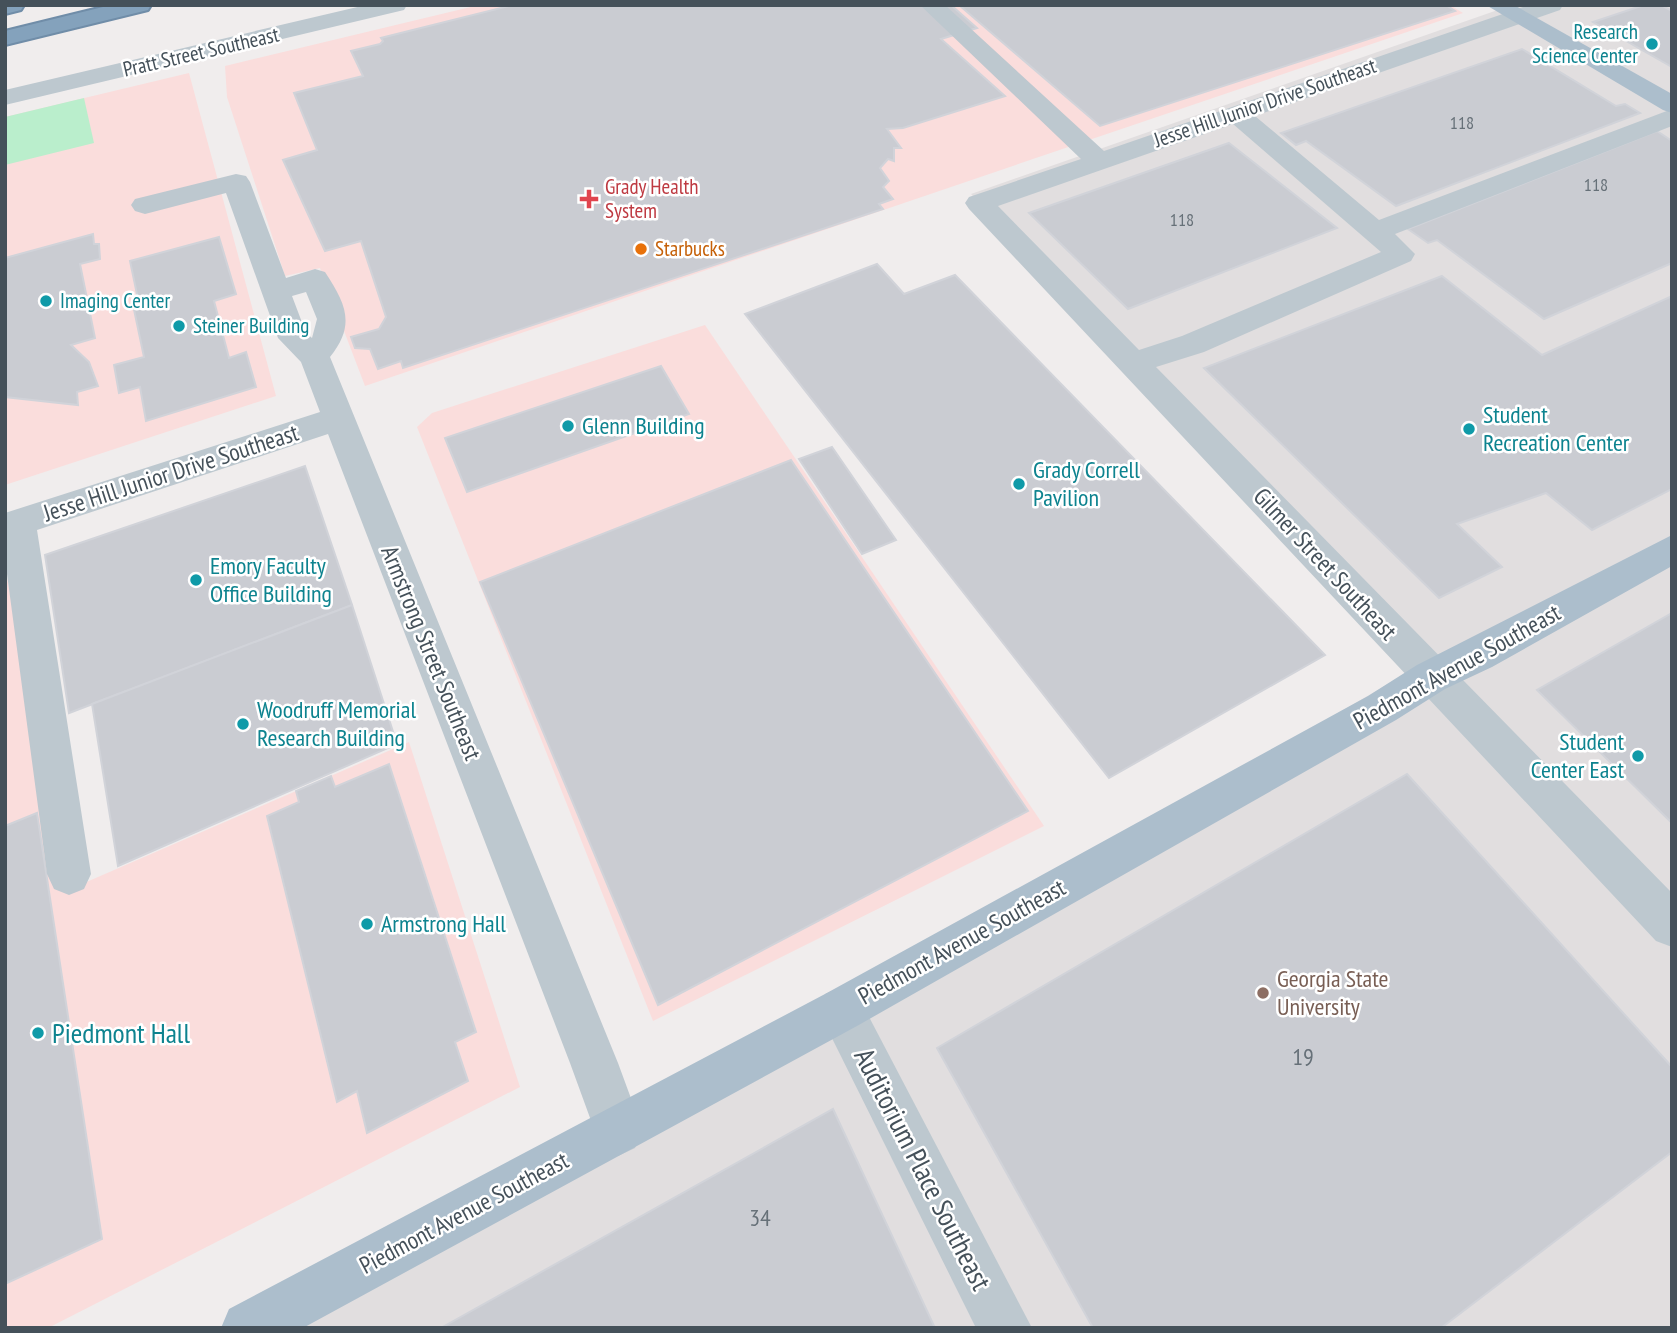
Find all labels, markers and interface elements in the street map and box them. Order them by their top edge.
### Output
place label: Research Science Center [1532,18,1638,69]
street label: Pratt Street Southeast [120,20,282,83]
marker: Research Science Center [1644,36,1660,52]
street label: Jesse Hill Junior Drive Southeast [1149,52,1380,154]
house number: 118 [1450,111,1474,134]
place label: Grady Health System [605,173,699,224]
house number: 118 [1584,173,1608,196]
marker: Grady Health System [579,189,599,209]
house number: 118 [1170,208,1194,231]
place label: Starbucks [655,235,725,262]
marker: Starbucks [633,241,649,257]
place label: Imaging Center [60,287,171,314]
marker: Imaging Center [38,293,54,309]
place label: Steiner Building [193,312,309,339]
marker: Steiner Building [171,318,187,334]
place label: Student Recreation Center [1483,399,1630,458]
place label: Glenn Building [582,410,705,441]
street label: Jesse Hill Junior Drive Southeast [38,417,303,529]
marker: Glenn Building [560,418,576,434]
marker: Student Recreation Center [1461,421,1477,437]
place label: Grady Correll Pavilion [1033,454,1140,513]
marker: Grady Correll Pavilion [1011,476,1027,492]
street label: Gilmer Street Southeast [1247,481,1404,647]
street label: Armstrong Street Southeast [374,541,489,765]
place label: Emory Faculty Office Building [210,550,332,609]
marker: Emory Faculty Office Building [188,572,204,588]
street label: Piedmont Avenue Southeast [1348,597,1566,736]
place label: Woodruff Memorial Research Building [257,694,416,753]
marker: Woodruff Memorial Research Building [235,716,251,732]
place label: Student Center East [1531,726,1624,785]
marker: Student Center East [1630,748,1646,764]
street label: Piedmont Avenue Southeast [853,872,1071,1011]
place label: Armstrong Hall [381,908,506,939]
marker: Armstrong Hall [359,916,375,932]
place label: Georgia State University [1277,963,1389,1022]
marker: Georgia State University [1255,985,1271,1001]
place label: Piedmont Hall [52,1014,190,1051]
marker: Piedmont Hall [30,1025,46,1041]
house number: 19 [1292,1041,1314,1072]
street label: Auditorium Place Southeast [846,1042,1001,1296]
street label: Piedmont Avenue Southeast [354,1144,574,1281]
house number: 34 [749,1202,771,1233]

